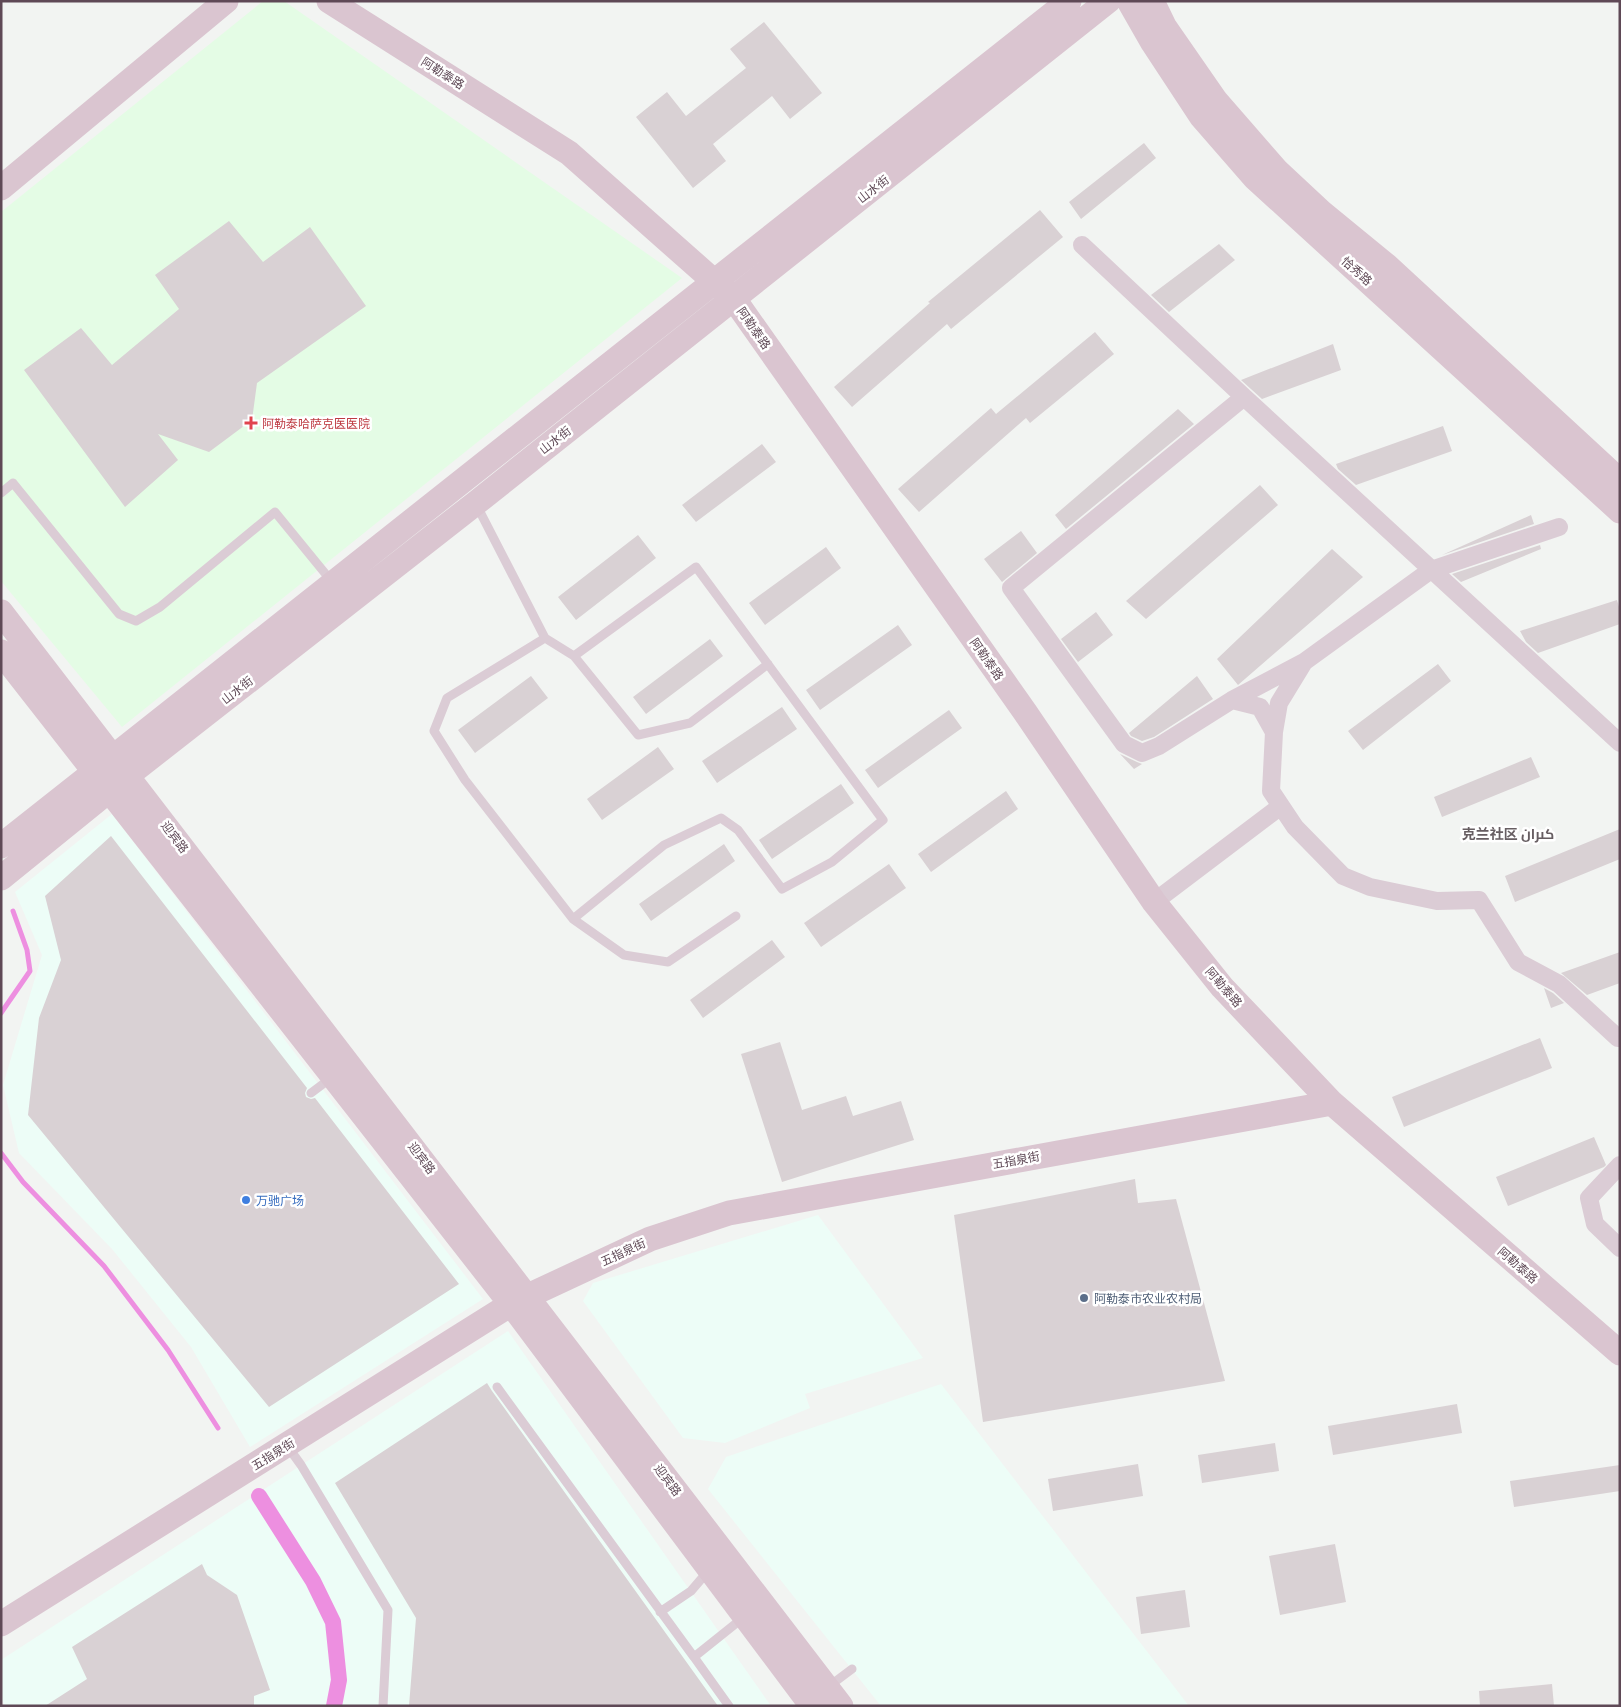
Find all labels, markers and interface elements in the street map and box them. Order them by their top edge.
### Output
street label: 阿勒泰路 [418,52,468,94]
street label: 山水街 [853,170,893,208]
street label: 恰秀路 [1337,252,1377,290]
street label: 阿勒泰路 [732,303,776,353]
place label: 阿勒泰哈萨克医医院 [262,414,370,433]
marker: 阿勒泰哈萨克医医院 [244,416,258,430]
street label: 山水街 [535,421,575,459]
street label: 阿勒泰路 [965,634,1009,684]
street label: 山水街 [217,671,257,709]
street label: 迎宾路 [157,817,193,857]
district label: 克兰社区 كىران [1462,823,1554,844]
street label: 阿勒泰路 [1201,963,1247,1011]
street label: 迎宾路 [404,1138,440,1178]
street label: 五指泉街 [991,1146,1041,1174]
place label: 万驰广场 [256,1191,304,1210]
marker: 万驰广场 [240,1194,252,1206]
street label: 五指泉街 [597,1233,649,1271]
street label: 阿勒泰路 [1494,1242,1542,1288]
place label: 阿勒泰市农业农村局 [1094,1289,1202,1308]
marker: 阿勒泰市农业农村局 [1078,1292,1090,1304]
street label: 五指泉街 [248,1433,298,1475]
street label: 迎宾路 [650,1460,686,1500]

